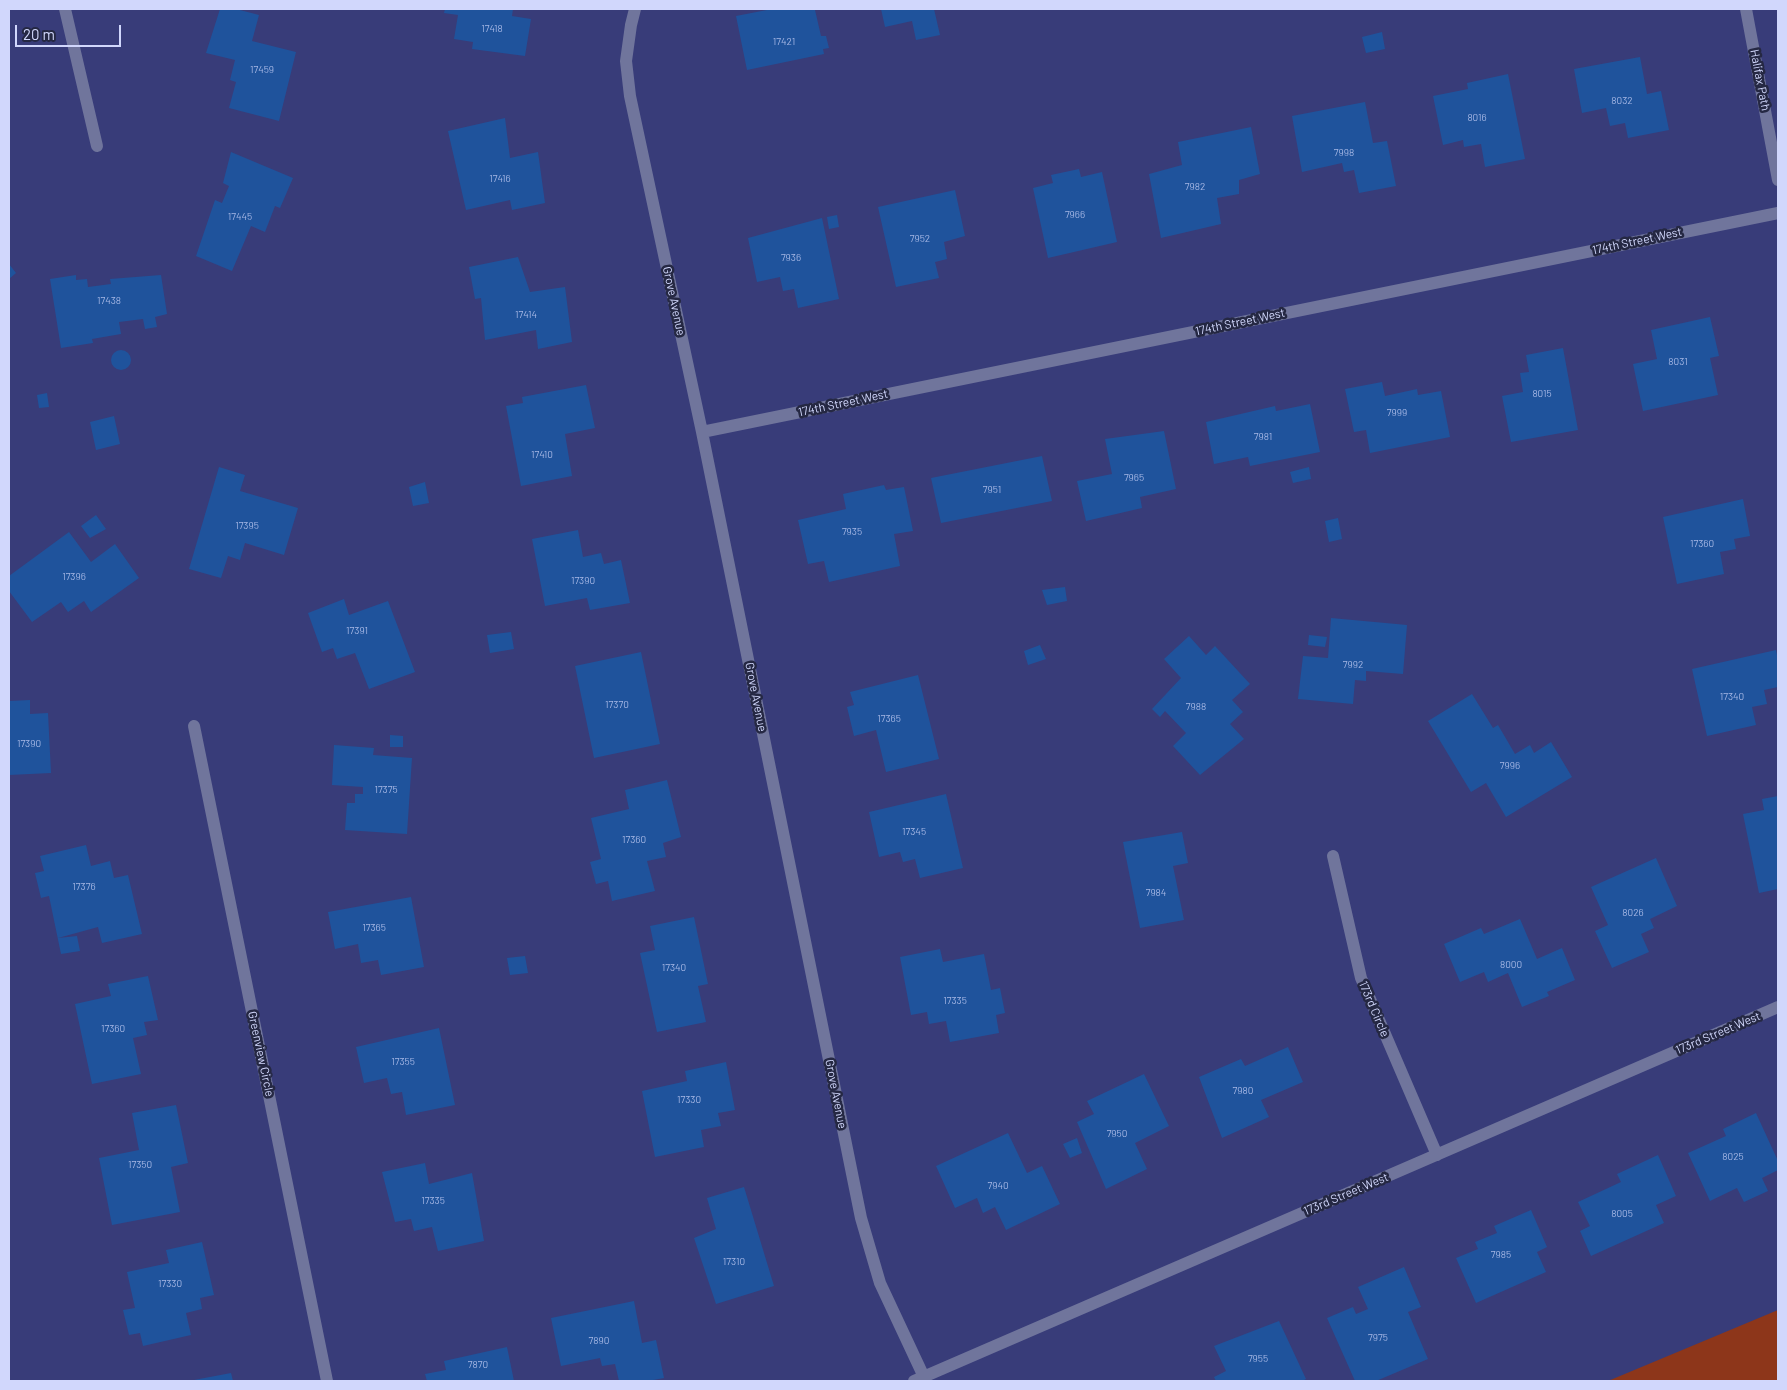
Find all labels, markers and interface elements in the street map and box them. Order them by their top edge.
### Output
scale bar [18,15,124,47]
house number: 17418 [481,23,503,35]
text: 20 m [23,25,55,43]
house number: 17421 [773,36,795,48]
street label: Halifax Path [1747,48,1773,112]
house number: 17459 [250,64,274,76]
house number: 8032 [1611,95,1633,107]
house number: 8016 [1467,112,1487,124]
house number: 7998 [1334,147,1354,159]
house number: 17416 [489,173,511,185]
house number: 7982 [1185,181,1205,193]
house number: 7966 [1065,209,1085,221]
house number: 17445 [228,211,252,223]
street label: 174th Street West [1591,224,1683,258]
house number: 7952 [910,233,930,245]
house number: 7936 [781,252,801,264]
street label: Grove Avenue [660,265,688,337]
house number: 17438 [97,295,121,307]
street label: 174th Street West [1194,305,1286,339]
house number: 17414 [515,309,537,321]
house number: 8031 [1668,356,1688,368]
street label: 174th Street West [797,386,889,420]
house number: 8015 [1532,388,1552,400]
house number: 7999 [1387,407,1407,419]
house number: 7981 [1254,431,1272,443]
house number: 17410 [531,449,553,461]
house number: 7965 [1124,472,1144,484]
house number: 7951 [983,484,1001,496]
house number: 17395 [235,520,259,532]
house number: 7935 [842,526,862,538]
house number: 17360 [1690,538,1714,550]
house number: 17396 [62,571,86,583]
house number: 17390 [571,575,595,587]
house number: 17391 [346,625,368,637]
house number: 7992 [1343,659,1363,671]
street label: Grove Avenue [742,661,770,733]
house number: 17340 [1720,691,1744,703]
house number: 17370 [605,699,629,711]
house number: 7988 [1186,701,1206,713]
house number: 17365 [877,713,901,725]
house number: 17390 [17,738,41,750]
house number: 7996 [1500,760,1520,772]
house number: 17375 [374,784,398,796]
house number: 17345 [902,826,926,838]
house number: 17360 [622,834,646,846]
house number: 17376 [72,881,96,893]
house number: 7984 [1146,887,1166,899]
house number: 8026 [1622,907,1644,919]
house number: 17365 [362,922,386,934]
house number: 8000 [1500,959,1522,971]
house number: 17340 [662,962,686,974]
street label: 173rd Circle [1356,979,1392,1039]
house number: 17335 [943,995,967,1007]
street label: 173rd Street West [1673,1009,1763,1057]
street label: Greenview Circle [245,1010,277,1098]
house number: 17360 [101,1023,125,1035]
house number: 17355 [391,1056,415,1068]
street label: Grove Avenue [822,1058,850,1130]
house number: 7980 [1233,1085,1253,1097]
house number: 17330 [677,1094,701,1106]
house number: 7950 [1107,1128,1127,1140]
house number: 8025 [1722,1151,1744,1163]
house number: 17350 [128,1159,152,1171]
street label: 173rd Street West [1301,1170,1391,1218]
house number: 7940 [987,1180,1009,1192]
house number: 17335 [421,1195,445,1207]
house number: 8005 [1611,1208,1633,1220]
house number: 7985 [1491,1249,1511,1261]
house number: 17310 [723,1256,745,1268]
house number: 17330 [158,1278,182,1290]
house number: 7975 [1368,1332,1388,1344]
house number: 7890 [589,1335,609,1347]
house number: 7955 [1248,1353,1268,1365]
house number: 7870 [468,1359,488,1371]

